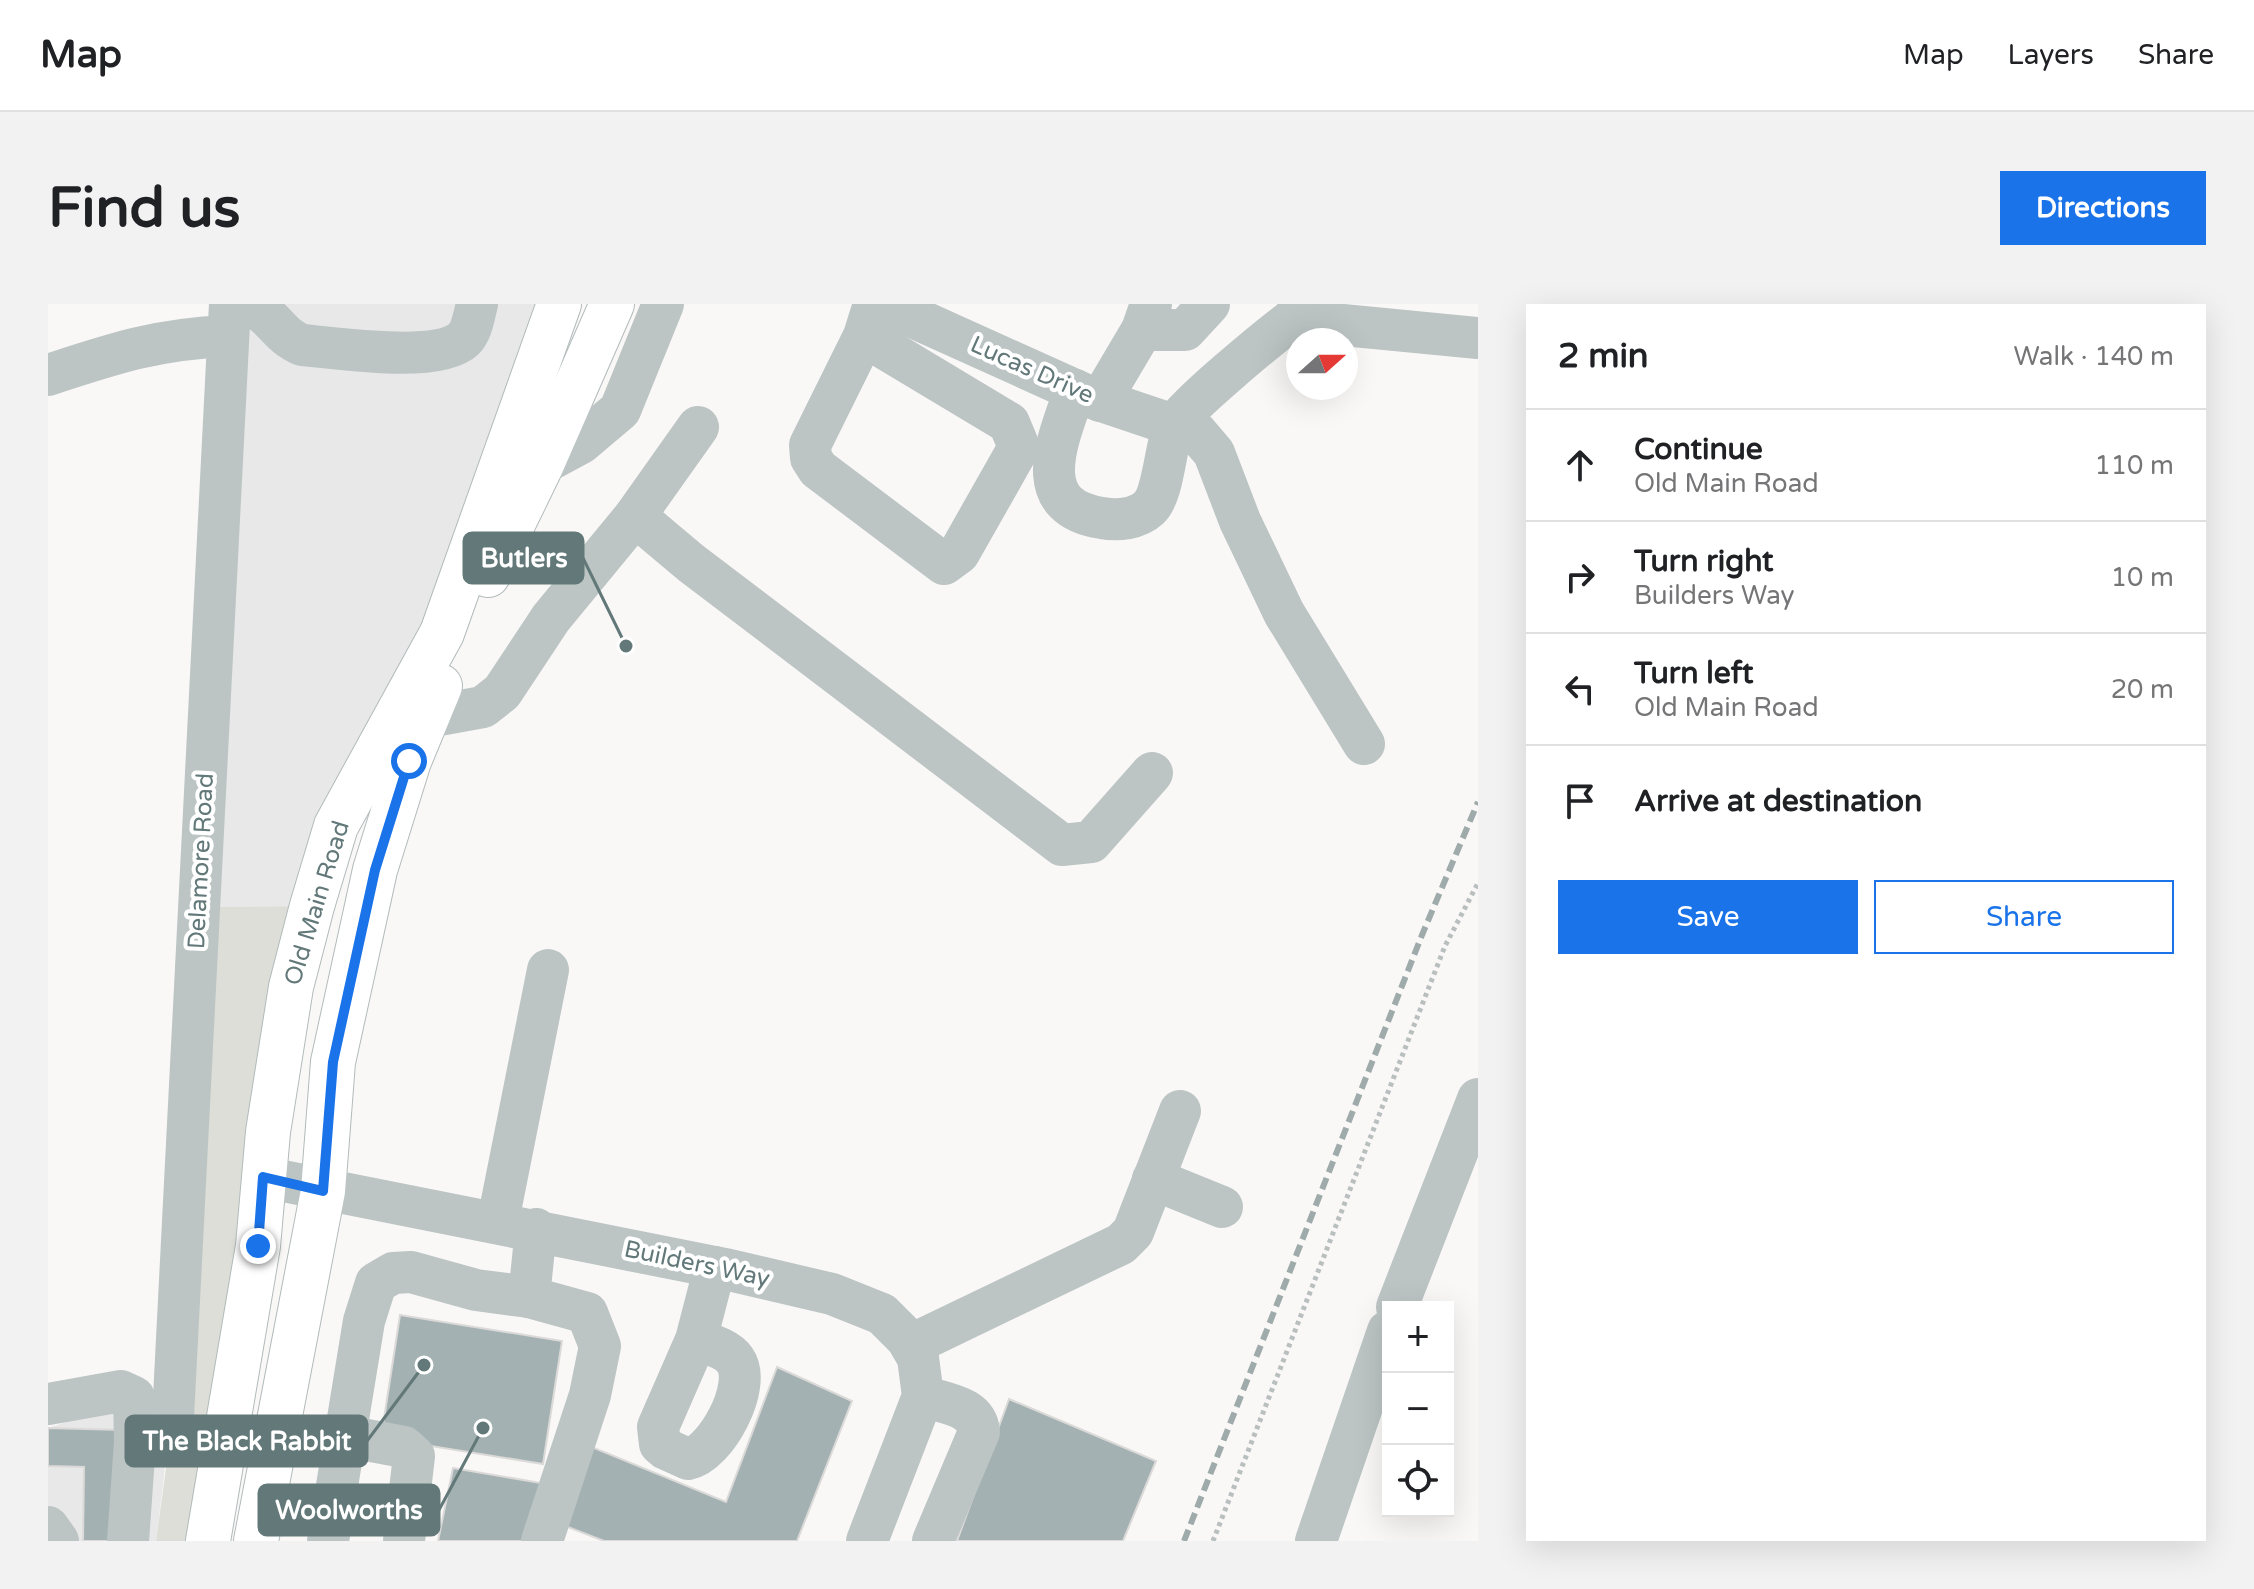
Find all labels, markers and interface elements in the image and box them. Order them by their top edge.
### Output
text: Map [40,32,122,78]
text: Map [1903,38,1964,72]
text: Layers [2008,38,2094,72]
text: Share [2138,38,2214,72]
button: Directions [2000,171,2206,245]
text: Find us [48,175,240,242]
north arrow [1286,328,1358,400]
street label: Lucas Drive [966,330,1098,410]
text: 2 min [1558,336,1649,377]
text: Walk · 140 m [2014,341,2174,372]
text: Continue [1634,431,1763,468]
icon: ahead [1558,443,1602,487]
text: 110 m [2094,450,2174,481]
text: Old Main Road [1634,468,1819,499]
callout: Butlers [464,533,583,583]
text: Butlers [480,543,568,574]
text: Turn right [1634,543,1774,580]
icon: right [1558,555,1602,599]
text: 10 m [2111,562,2174,593]
text: Builders Way [1634,580,1795,611]
text: Turn left [1634,655,1753,692]
icon: left [1558,667,1602,711]
text: 20 m [2111,674,2174,705]
text: Old Main Road [1634,692,1819,723]
route start [391,743,427,779]
street label: Delamore Road [182,772,220,950]
icon: arrive [1558,779,1602,823]
text: Arrive at destination [1634,783,1922,820]
street label: Old Main Road [278,817,356,989]
button: Save [1558,880,1858,954]
button: Share [1874,880,2174,954]
route end [240,1228,276,1264]
street label: Builders Way [622,1234,773,1294]
map controls [1382,1301,1454,1517]
button: + [1382,1301,1454,1373]
button: − [1382,1373,1454,1445]
callout: The Black Rabbit [126,1416,367,1466]
text: The Black Rabbit [141,1426,352,1457]
button: locate [1382,1445,1454,1517]
callout: Woolworths [259,1485,439,1535]
text: Woolworths [275,1495,423,1526]

